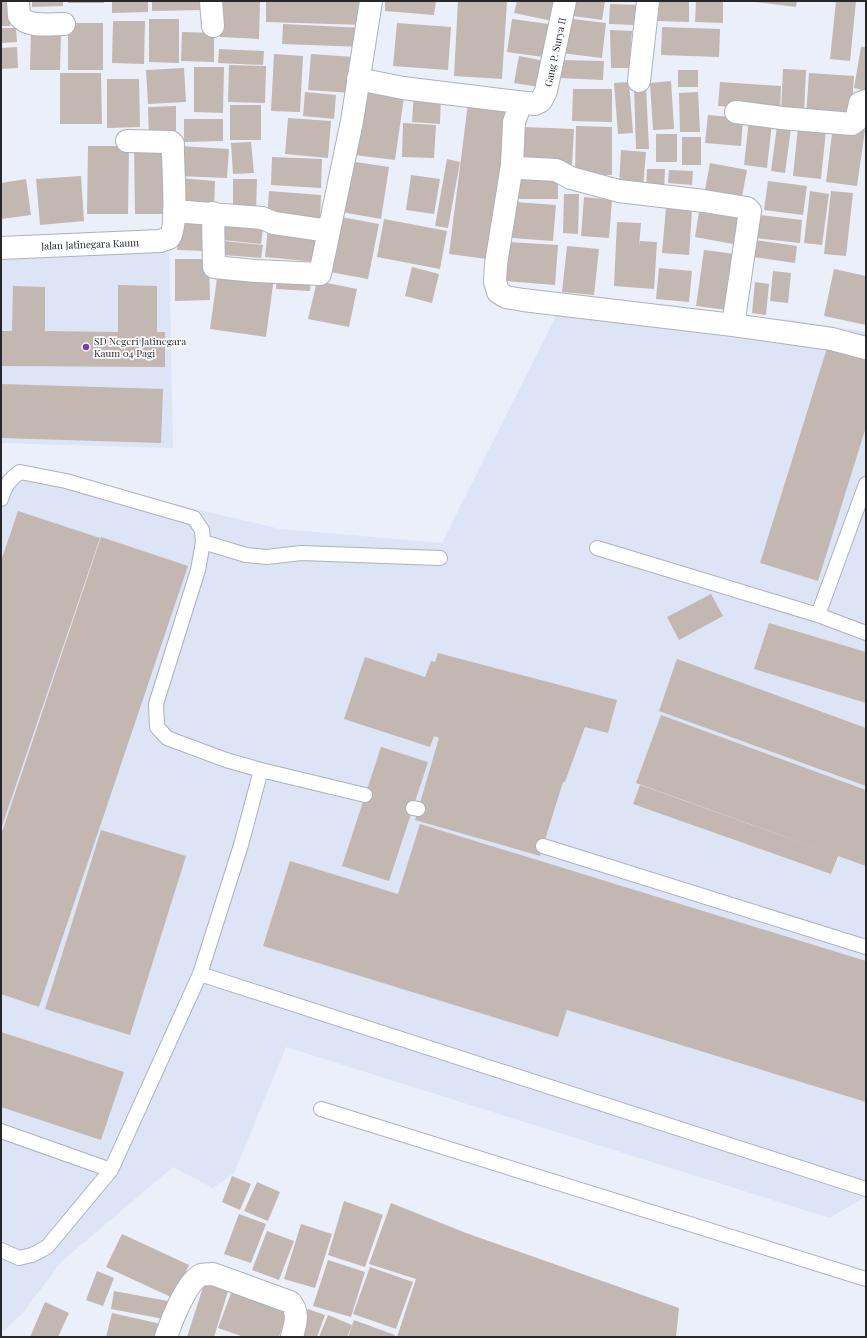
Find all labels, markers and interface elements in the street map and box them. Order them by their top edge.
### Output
street label: Gang P. Surya II [541,16,569,88]
street label: Jalan Jatinegara Kaum [40,235,139,253]
place label: SD Negeri Jatinegara Kaum 04 Pagi [94,334,186,360]
marker: SD Negeri Jatinegara Kaum 04 Pagi [81,342,91,352]

